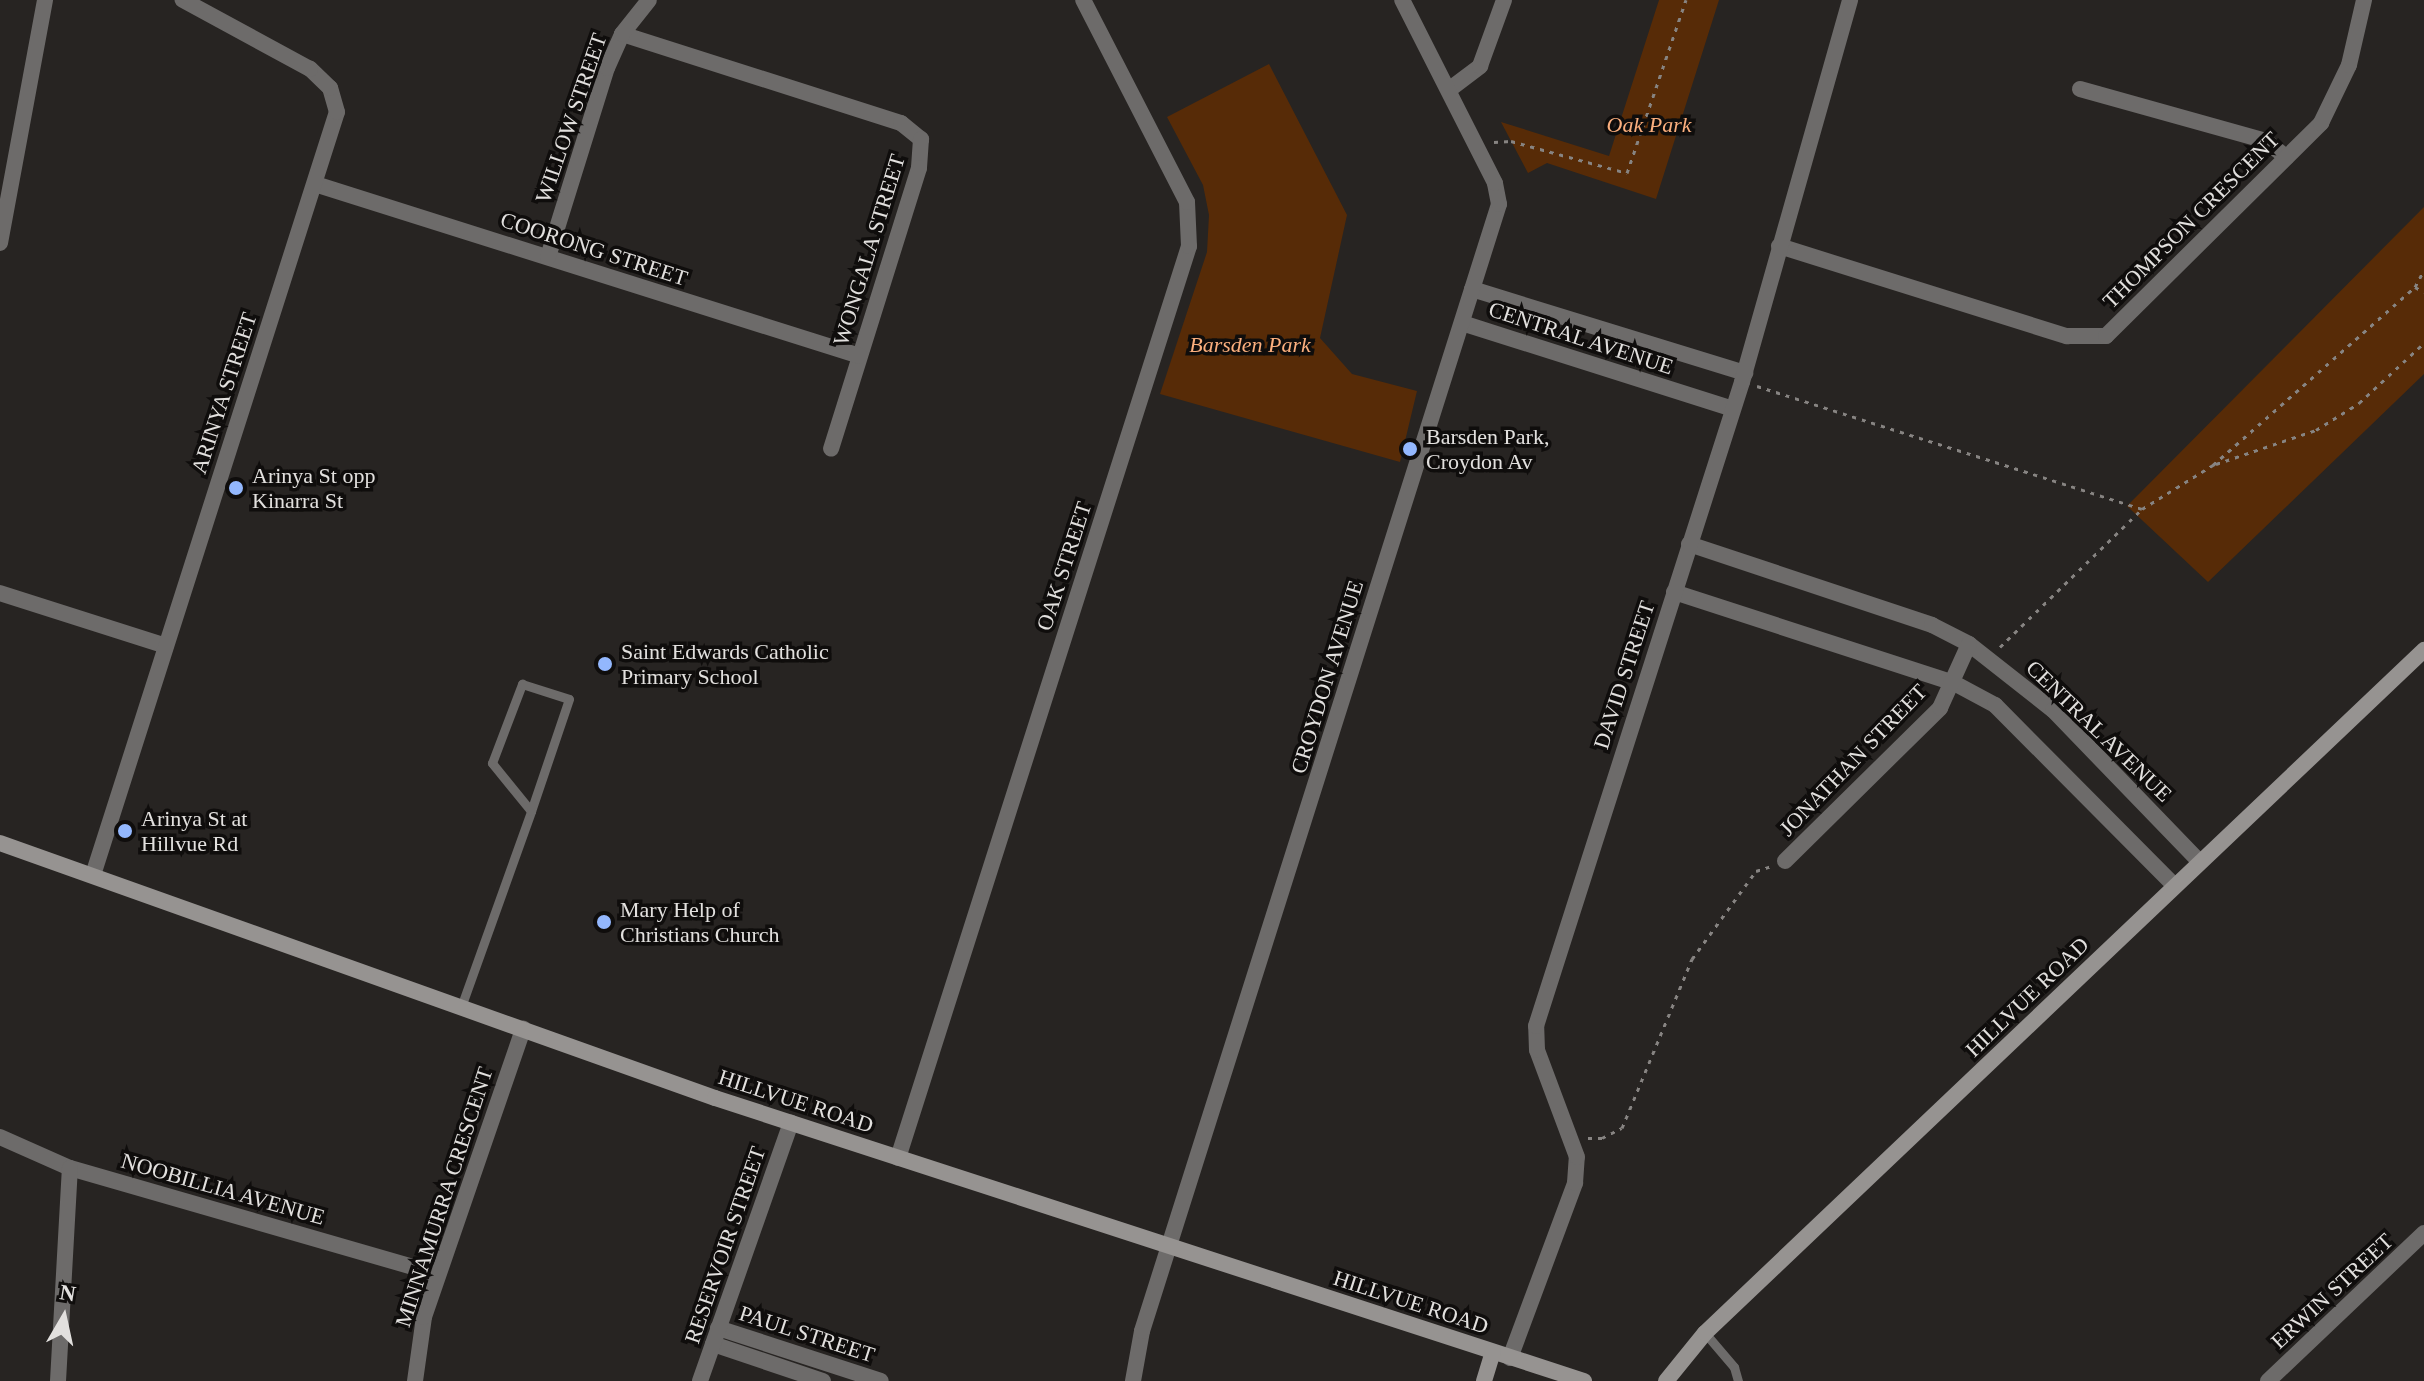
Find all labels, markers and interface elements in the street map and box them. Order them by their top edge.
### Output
street label: WILLOW STREET [530,30,612,206]
park label: Oak Park [1607,112,1691,138]
street label: THOMPSON CRESCENT [2097,126,2285,314]
street label: WONGALA STREET [827,151,911,349]
street label: COORONG STREET [497,206,691,292]
street label: CENTRAL AVENUE [1484,295,1678,381]
street label: ARINYA STREET [185,308,263,478]
park label: Barsden Park [1189,332,1311,358]
place label: Barsden Park, Croydon Av [1426,423,1549,474]
marker: Barsden Park, Croydon Av [1401,440,1419,458]
place label: Arinya St opp Kinarra St [252,462,375,514]
marker: Arinya St opp Kinarra St [227,479,245,497]
street label: OAK STREET [1031,498,1097,634]
street label: CROYDON AVENUE [1285,577,1369,777]
street label: DAVID STREET [1588,598,1660,752]
place label: Saint Edwards Catholic Primary School [621,638,829,690]
street label: CENTRAL AVENUE [2020,654,2178,808]
marker: Saint Edwards Catholic Primary School [596,655,614,673]
street label: JONATHAN STREET [1774,679,1932,841]
place label: Arinya St at Hillvue Rd [141,805,247,856]
marker: Arinya St at Hillvue Rd [116,822,134,840]
place label: Mary Help of Christians Church [620,896,779,948]
marker: Mary Help of Christians Church [595,913,613,931]
street label: HILLVUE ROAD [1960,932,2094,1062]
street label: MINNAMURRA CRESCENT [389,1063,499,1331]
street label: HILLVUE ROAD [715,1064,877,1138]
street label: RESERVOIR STREET [679,1143,771,1347]
street label: NOOBILLIA AVENUE [117,1147,329,1231]
street label: ERWIN STREET [2266,1228,2398,1354]
street label: HILLVUE ROAD [1330,1265,1492,1339]
north arrow [24,1277,104,1357]
text: N [58,1279,78,1306]
street label: PAUL STREET [736,1300,878,1368]

